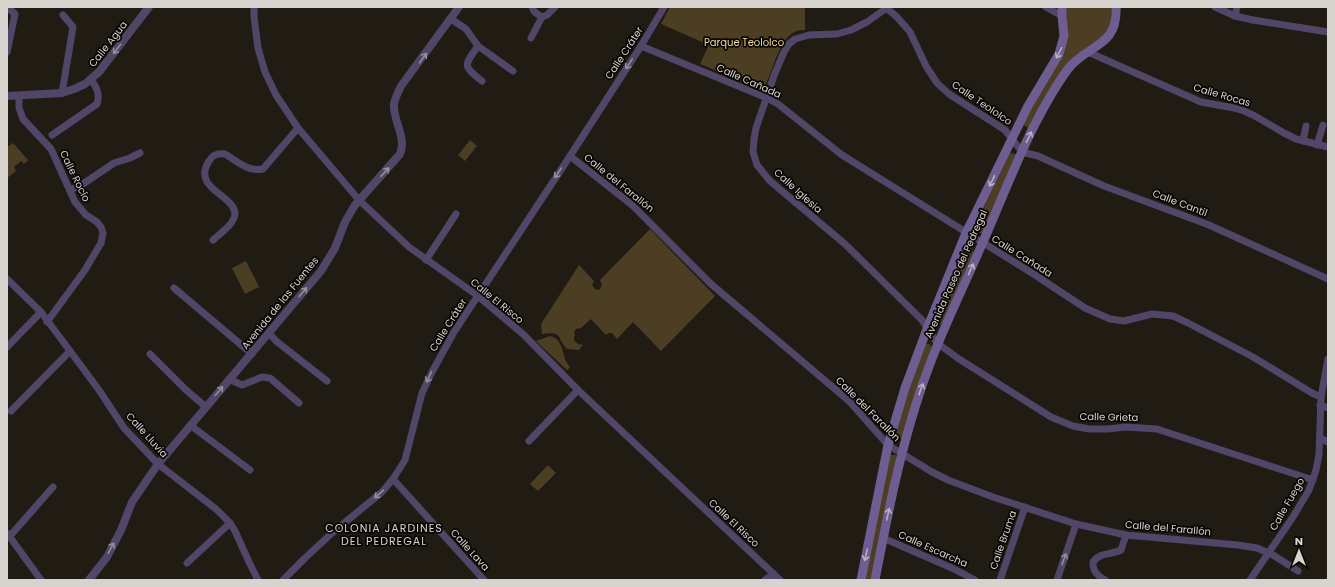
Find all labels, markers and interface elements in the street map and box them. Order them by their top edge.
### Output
street label: Calle Agua [85,18,131,70]
street label: Calle Cráter [601,24,647,82]
park label: Parque Teololco [704,35,784,50]
one-way arrow [113,44,121,55]
one-way arrow [1054,47,1062,59]
one-way arrow [419,52,427,63]
one-way arrow [625,58,633,69]
street label: Calle Cañada [714,60,784,102]
street label: Calle Teololco [949,77,1015,129]
street label: Calle Rocas [1192,80,1252,110]
one-way arrow [1026,131,1033,143]
street label: Calle Rocío [56,148,94,204]
street label: Calle del Farallón [581,150,657,216]
street label: Calle Iglesia [770,165,826,217]
one-way arrow [380,167,390,177]
one-way arrow [554,167,562,178]
one-way arrow [988,174,995,186]
street label: Calle Cantil [1150,186,1210,220]
street label: Avenida Paseo del Pedregal [921,207,991,341]
street label: Calle Cañada [989,231,1055,281]
street label: Avenida de las Fuentes [238,253,322,353]
one-way arrow [968,263,975,275]
street label: Calle El Risco [467,275,527,327]
one-way arrow [299,287,308,297]
street label: Calle Cráter [426,295,470,354]
one-way arrow [425,371,432,383]
street label: Calle del Farallón [832,373,904,445]
one-way arrow [918,382,925,395]
one-way arrow [215,386,224,396]
street label: Calle Lluvia [123,409,171,461]
street label: Calle Grieta [1079,409,1139,425]
street label: Calle Fuego [1266,475,1308,533]
one-way arrow [373,490,384,499]
street label: Calle El Risco [705,495,763,551]
one-way arrow [885,508,893,521]
street label: Calle Bruma [986,508,1020,572]
street label: Calle del Farallón [1124,517,1212,539]
district label: COLONIA JARDINES DEL PEDREGAL [325,520,443,549]
street label: Calle Lava [447,526,493,574]
street label: Calle Escarcha [896,527,970,571]
north arrow [1279,531,1319,571]
text: N [1295,533,1303,549]
one-way arrow [108,542,115,554]
one-way arrow [862,548,870,561]
one-way arrow [1060,554,1068,566]

